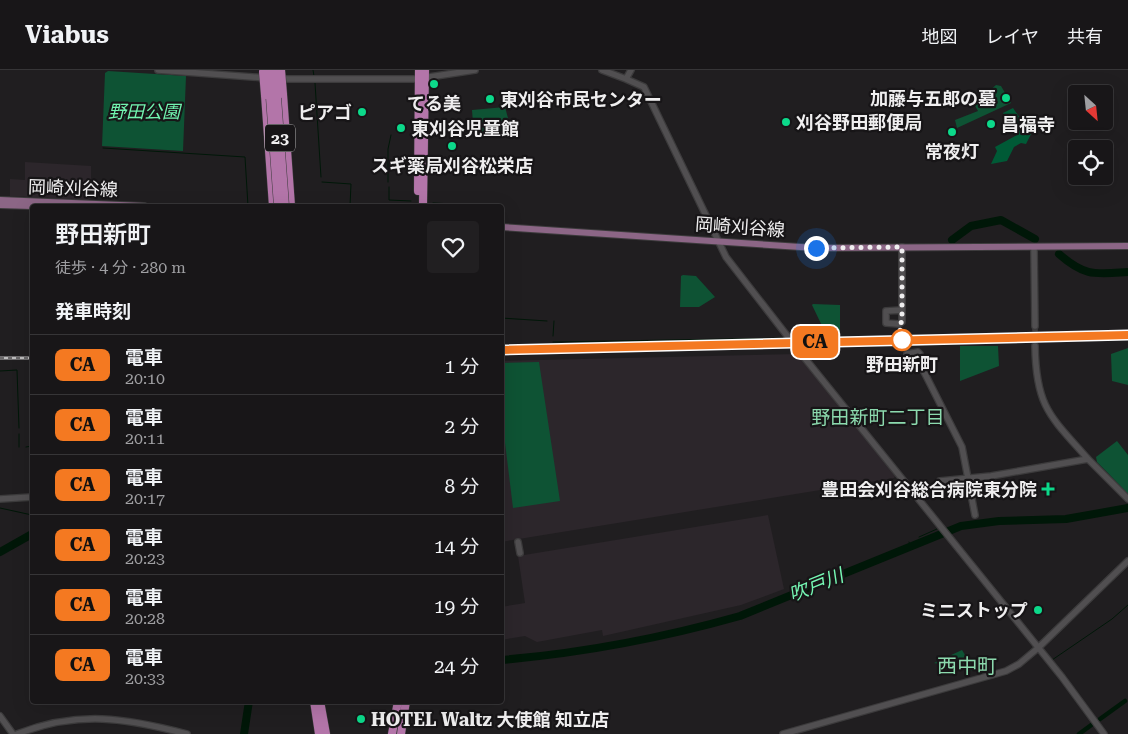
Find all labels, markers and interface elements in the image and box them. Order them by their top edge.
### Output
text: Viabus [25,21,109,49]
text: 地図 [922,26,958,47]
text: レイヤ [986,26,1039,47]
text: 共有 [1067,26,1103,47]
marker: てる美 [428,78,440,90]
north arrow [1068,85,1112,130]
map controls [1068,85,1113,185]
place label: 加藤与五郎の墓 [870,88,996,109]
place label: 東刈谷市民センター [500,89,662,110]
marker: 加藤与五郎の墓 [1000,92,1012,104]
place label: てる美 [407,93,461,114]
marker: 東刈谷市民センター [484,93,496,105]
park label: 野田公園 [108,101,183,122]
place label: ピアゴ [298,102,352,123]
marker: ピアゴ [356,106,368,118]
place label: 刈谷野田郵便局 [796,112,922,133]
place label: 昌福寺 [1001,114,1055,135]
marker: 刈谷野田郵便局 [780,116,792,128]
place label: 東刈谷児童館 [411,118,519,139]
marker: 昌福寺 [985,118,997,130]
marker: 東刈谷児童館 [395,122,407,134]
road number: 23 [265,124,295,152]
marker: 常夜灯 [946,126,958,138]
marker: スギ薬局刈谷松栄店 [446,140,458,152]
button: locate [1068,140,1113,185]
place label: 常夜灯 [925,141,979,162]
place label: スギ薬局刈谷松栄店 [371,155,533,176]
street label: 岡崎刈谷線 [28,176,118,200]
street label: 岡崎刈谷線 [694,213,786,241]
text: 野田新町 [55,221,151,249]
button: heart [427,221,479,273]
your location [804,236,829,261]
text: 徒歩 · 4 分 · 280 m [55,258,186,277]
text: 発車時刻 [55,300,131,323]
line badge: CA [792,326,838,358]
marker: 野田新町 [891,329,913,351]
text: CA [802,331,828,352]
text: 電車 [125,346,163,369]
text: CA [70,354,95,375]
place label: 野田新町 [866,354,938,375]
text: 1 分 [445,355,479,378]
text: 20:10 [125,369,165,388]
text: 電車 [125,406,163,429]
district label: 野田新町二丁目 [811,406,945,429]
text: CA [70,414,95,435]
text: 2 分 [445,415,479,438]
text: 20:11 [125,429,165,448]
text: 電車 [125,466,163,489]
text: CA [70,474,95,495]
text: 8 分 [445,475,479,498]
place label: 豊田会刈谷総合病院東分院 [821,479,1037,500]
marker: 豊田会刈谷総合病院東分院 [1041,482,1055,496]
text: 20:17 [125,489,165,508]
text: 電車 [125,526,163,549]
text: CA [70,534,95,555]
text: 14 分 [434,535,479,558]
text: 20:23 [125,549,165,568]
water label: 吹戸川 [785,563,849,606]
text: 電車 [125,586,163,609]
text: CA [70,594,95,615]
text: 19 分 [434,595,479,618]
place label: ミニストップ [920,600,1028,621]
marker: ミニストップ [1032,604,1044,616]
text: 20:28 [125,609,165,628]
text: 電車 [125,646,163,669]
text: CA [70,654,95,675]
district label: 西中町 [937,654,997,678]
text: 24 分 [434,655,479,678]
text: 20:33 [125,669,165,688]
place label: HOTEL Waltz 大使館 知立店 [371,709,609,730]
marker: HOTEL Waltz 大使館 知立店 [355,713,367,725]

